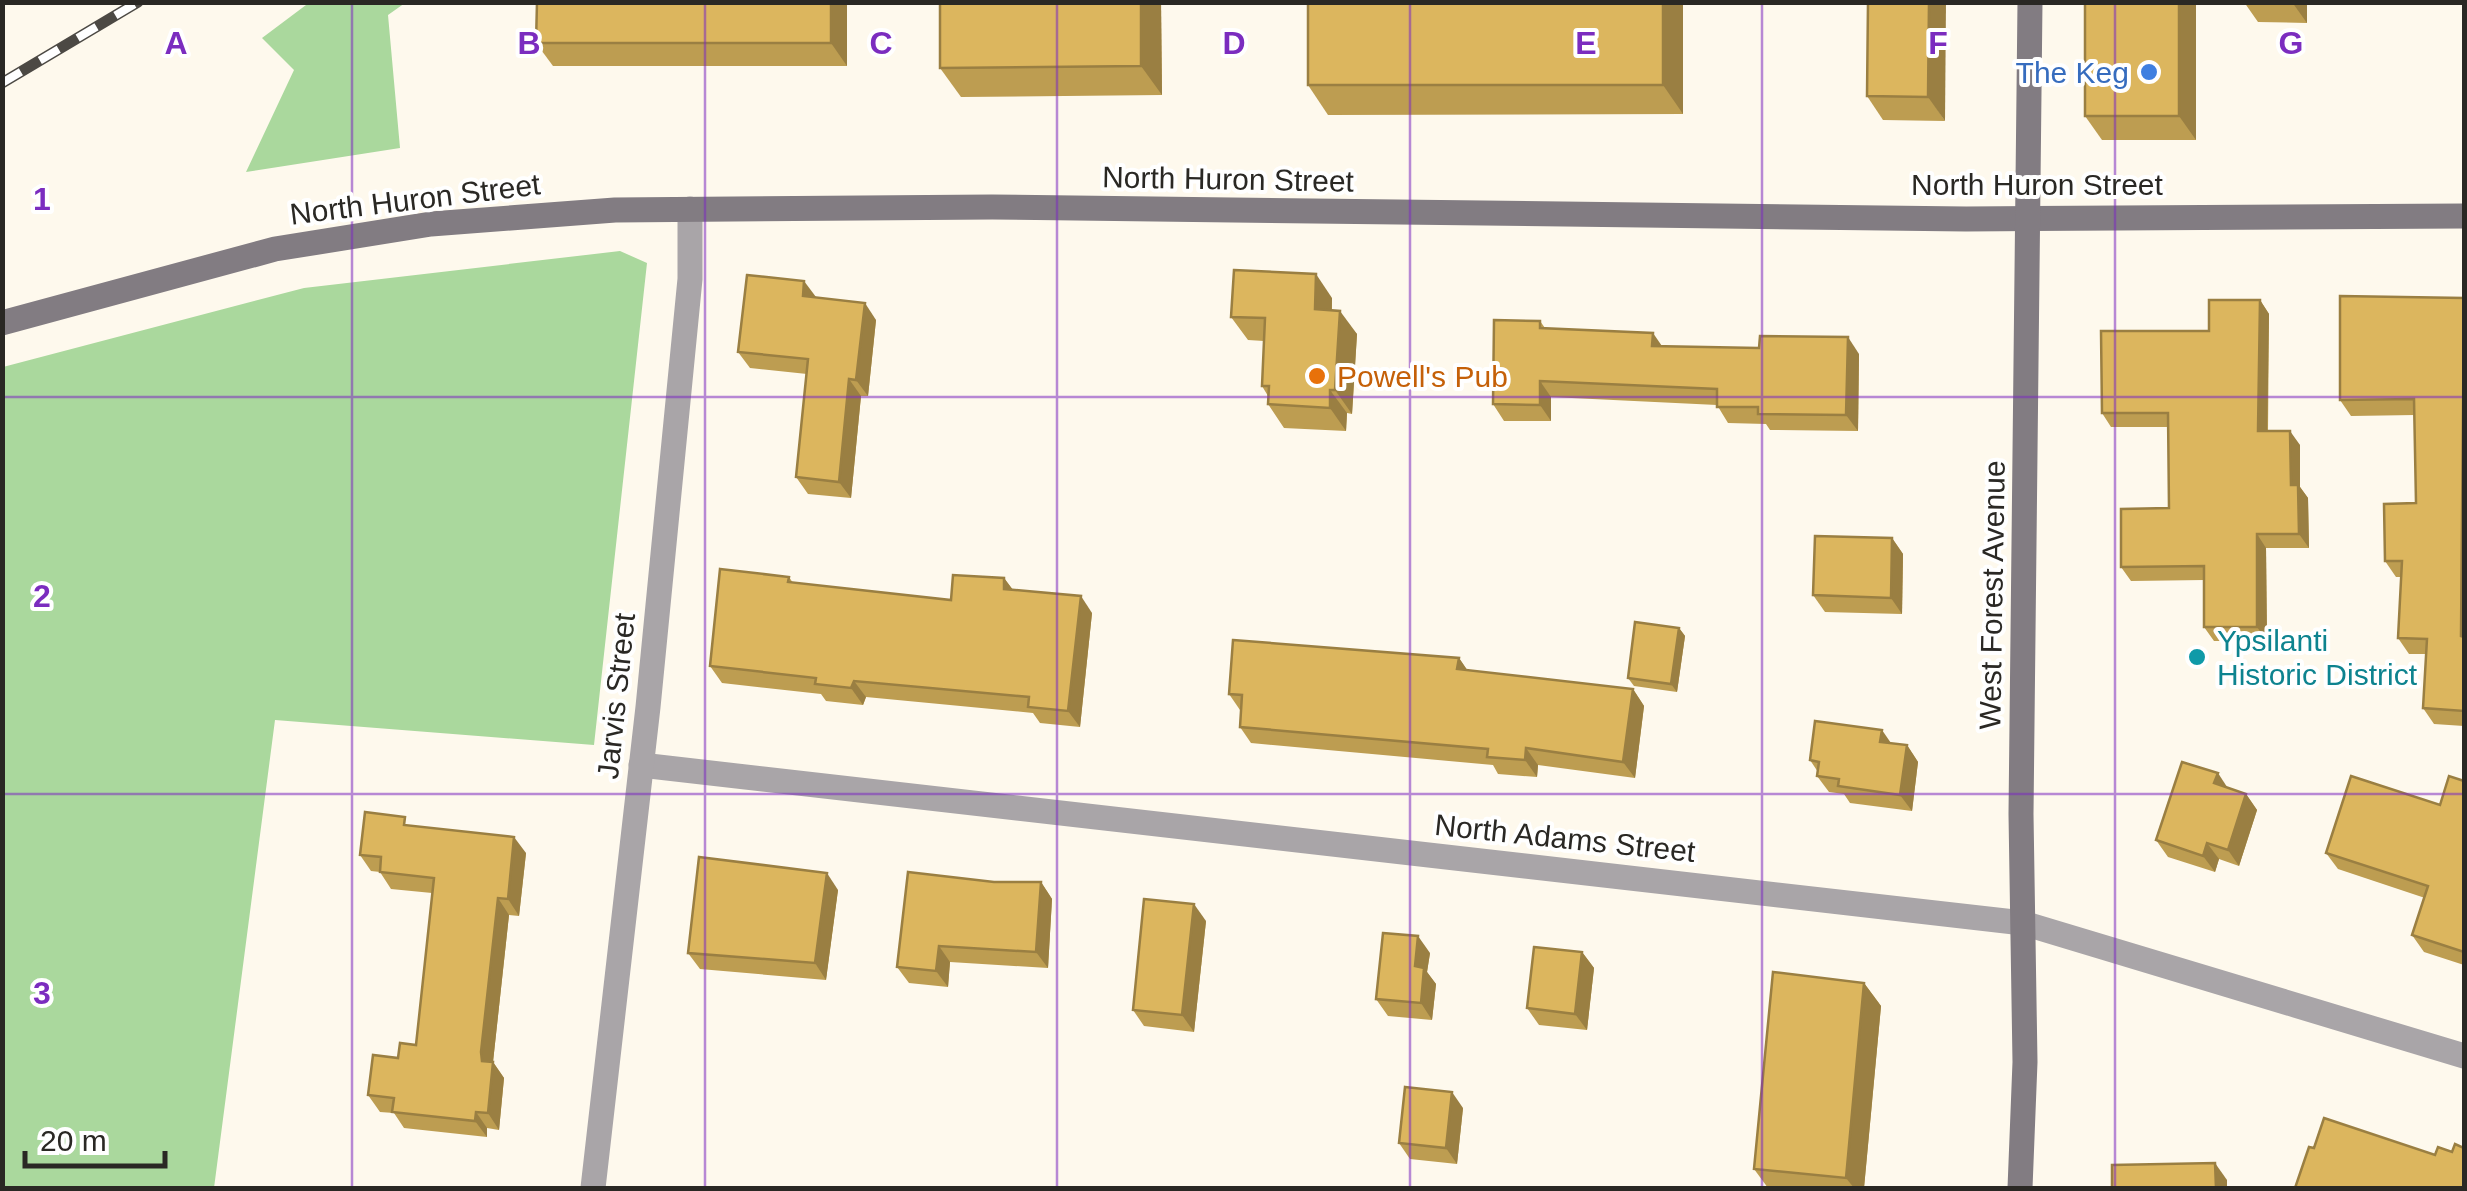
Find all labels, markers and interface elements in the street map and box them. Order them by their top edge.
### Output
text: A [164,25,188,61]
text: B [517,25,541,61]
text: C [869,25,893,61]
text: D [1222,25,1246,61]
text: E [1575,25,1597,61]
text: F [1928,25,1948,61]
text: G [2279,25,2303,61]
place label: The Keg [2016,56,2129,89]
marker: The Keg [2138,61,2160,83]
street label: North Huron Street [1102,160,1355,198]
street label: North Huron Street [288,167,543,231]
street label: North Huron Street [1911,168,2164,201]
text: 1 [33,181,51,217]
place label: Powell's Pub [1337,360,1508,393]
marker: Powell's Pub [1306,365,1328,387]
street label: West Forest Avenue [1973,460,2011,730]
text: 2 [33,578,51,614]
street label: Jarvis Street [591,611,641,781]
place label: Ypsilanti Historic District [2217,624,2418,691]
marker: Ypsilanti Historic District [2186,646,2208,668]
street label: North Adams Street [1433,808,1698,868]
text: 3 [33,975,51,1011]
scale bar [25,1106,165,1168]
text: 20 m [40,1124,107,1157]

